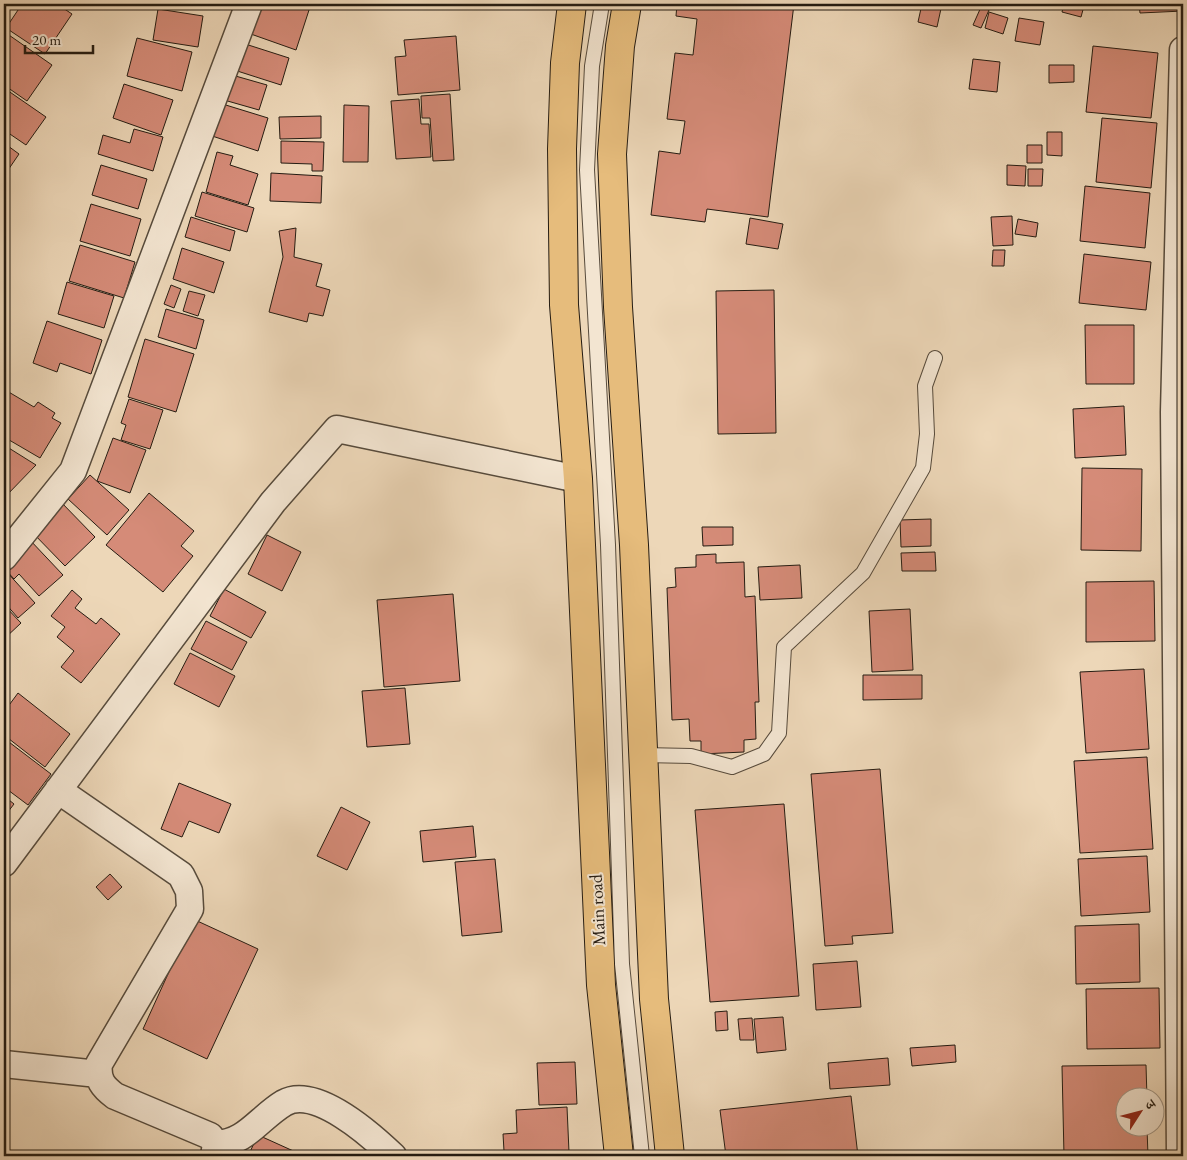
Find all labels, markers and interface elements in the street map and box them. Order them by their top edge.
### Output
scale bar [25,22,92,54]
text: 20 m [32,30,61,49]
street label: Main road [584,873,610,946]
north arrow [1114,1088,1164,1138]
text: उ [1141,1095,1160,1113]

